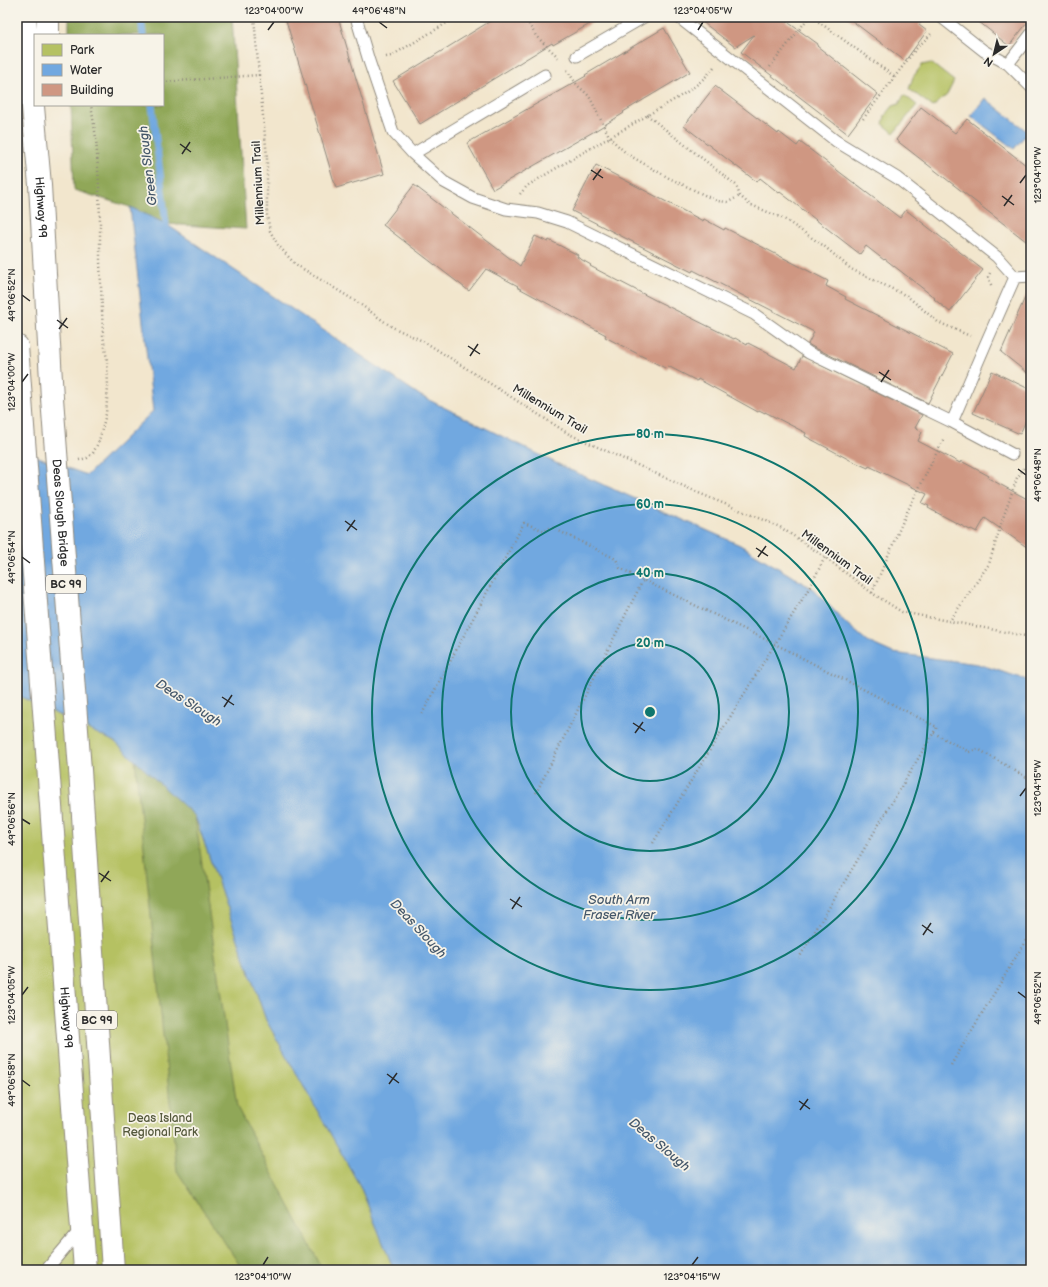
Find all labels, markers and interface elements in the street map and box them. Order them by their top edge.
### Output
text: 123°04'00"W [245,5,303,17]
text: 49°06'48"N [352,5,406,17]
text: 123°04'05"W [674,5,732,17]
legend [34,34,164,106]
north arrow [974,34,1014,74]
text: Park [70,43,94,58]
text: N [981,54,996,69]
text: Water [70,63,102,78]
text: Building [70,83,114,98]
water label: Green Slough [135,125,161,207]
street label: Millennium Trail [249,140,268,225]
text: 123°04'10"W [1032,147,1044,203]
street label: Highway 99 [31,176,50,239]
text: 49°06'52"N [6,268,18,322]
text: 123°04'00"W [6,353,18,411]
street label: Millennium Trail [510,381,590,438]
text: 80 m [636,427,664,442]
text: 49°06'48"N [1032,448,1044,502]
street label: Deas Slough Bridge [49,458,72,567]
text: 60 m [636,497,664,512]
street label: Millennium Trail [798,527,875,588]
text: 49°06'54"N [6,530,18,584]
text: 40 m [636,566,664,581]
road number: BC 99 [46,575,86,593]
text: 20 m [636,636,664,651]
water label: Deas Slough [153,676,224,730]
centre of rings [643,705,657,719]
text: 123°04'15"W [1032,760,1044,816]
text: 49°06'56"N [6,792,18,846]
water label: South Arm Fraser River [583,892,656,923]
water label: Deas Slough [387,896,450,961]
text: 123°04'05"W [6,966,18,1024]
text: 49°06'52"N [1032,971,1044,1025]
street label: Highway 99 [56,986,76,1049]
road number: BC 99 [77,1011,117,1029]
text: 49°06'58"N [6,1053,18,1107]
park label: Deas Island Regional Park [122,1111,198,1140]
water label: Deas Slough [626,1115,693,1175]
text: 123°04'10"W [235,1271,291,1283]
text: 123°04'15"W [664,1271,720,1283]

